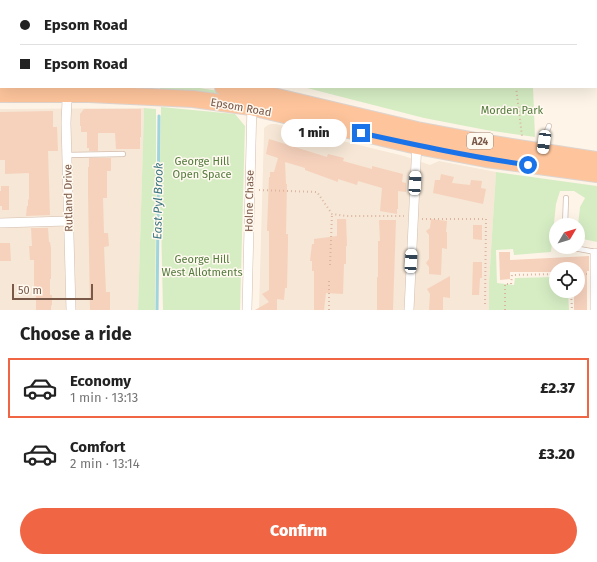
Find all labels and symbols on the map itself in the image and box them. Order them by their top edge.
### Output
street label: Epsom Road [209,96,272,119]
park label: Morden Park [481,104,544,117]
callout: 1 min [281,119,347,147]
route end [352,124,370,142]
car [536,129,552,155]
road number: A24 [467,133,493,149]
park label: George Hill Open Space [173,155,231,181]
route start [519,156,537,174]
water label: East Pyl Brook [150,162,166,240]
street label: Rutland Drive [61,164,76,232]
street label: Holne Chase [242,170,257,232]
car [408,171,422,195]
north arrow [549,218,585,254]
car [404,249,418,273]
park label: George Hill West Allotments [161,253,243,279]
scale bar [12,282,93,301]

